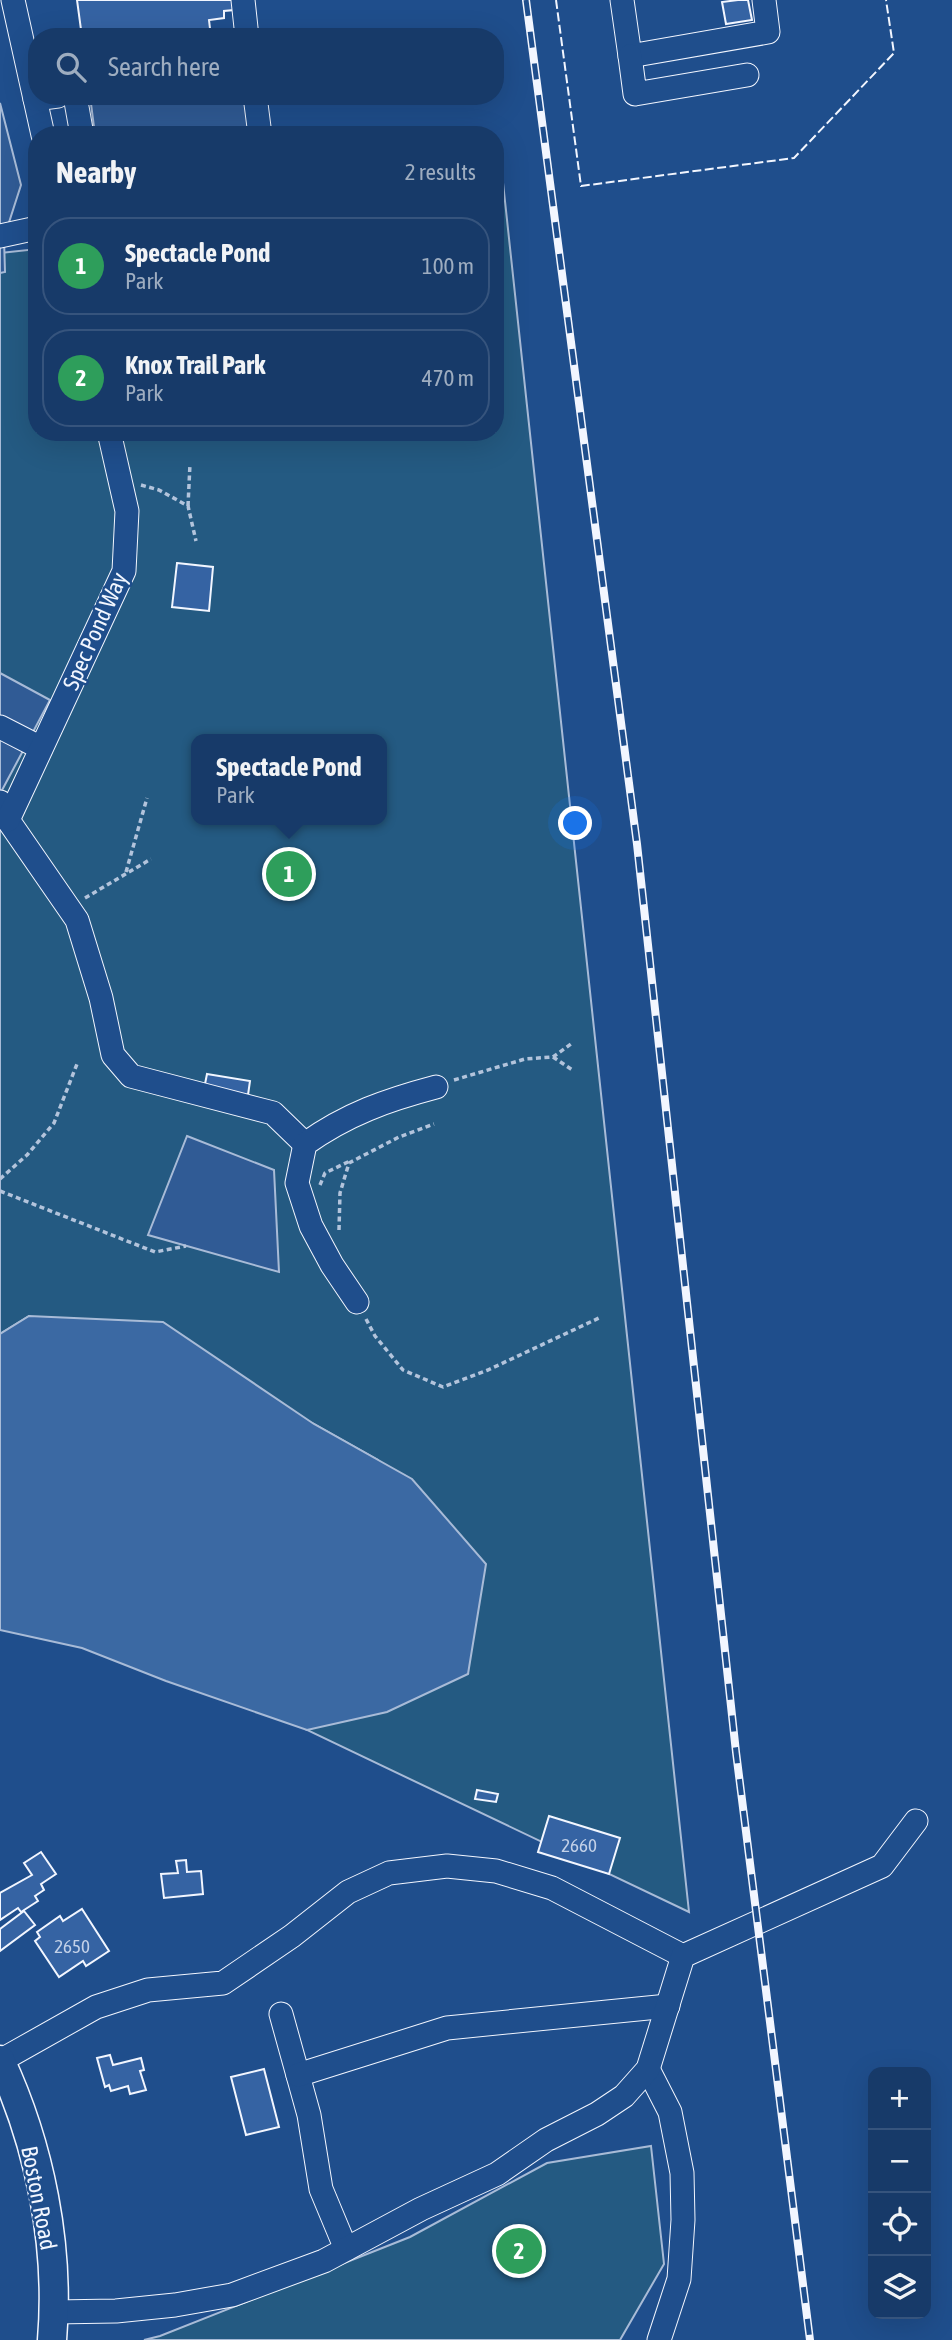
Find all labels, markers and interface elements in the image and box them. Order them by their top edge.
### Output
search box [28,28,504,105]
icon: search [52,48,90,86]
text: Search here [108,52,220,82]
text: Nearby [56,155,136,189]
text: 2 results [405,159,476,185]
text: Spectacle Pond [125,238,270,268]
text: 1 [76,253,86,279]
text: 100 m [422,253,474,279]
text: Park [125,268,163,294]
text: Knox Trail Park [125,350,265,380]
text: 2 [76,365,86,391]
text: 470 m [422,365,474,391]
text: Park [125,380,163,406]
street label: Spec Pond Way [58,568,132,694]
popup [191,734,387,825]
text: Spectacle Pond [216,752,362,782]
text: Park [216,782,255,808]
your location [558,806,592,840]
pin: 1 [266,848,312,900]
house number: 2660 [561,1834,597,1856]
house number: 2650 [54,1935,90,1957]
map controls [868,2067,931,2319]
button: + [868,2067,931,2130]
button: − [868,2130,931,2193]
street label: Boston Road [16,2144,62,2252]
button: locate [868,2193,931,2256]
pin: 2 [496,2225,542,2277]
button: layers [868,2256,931,2319]

